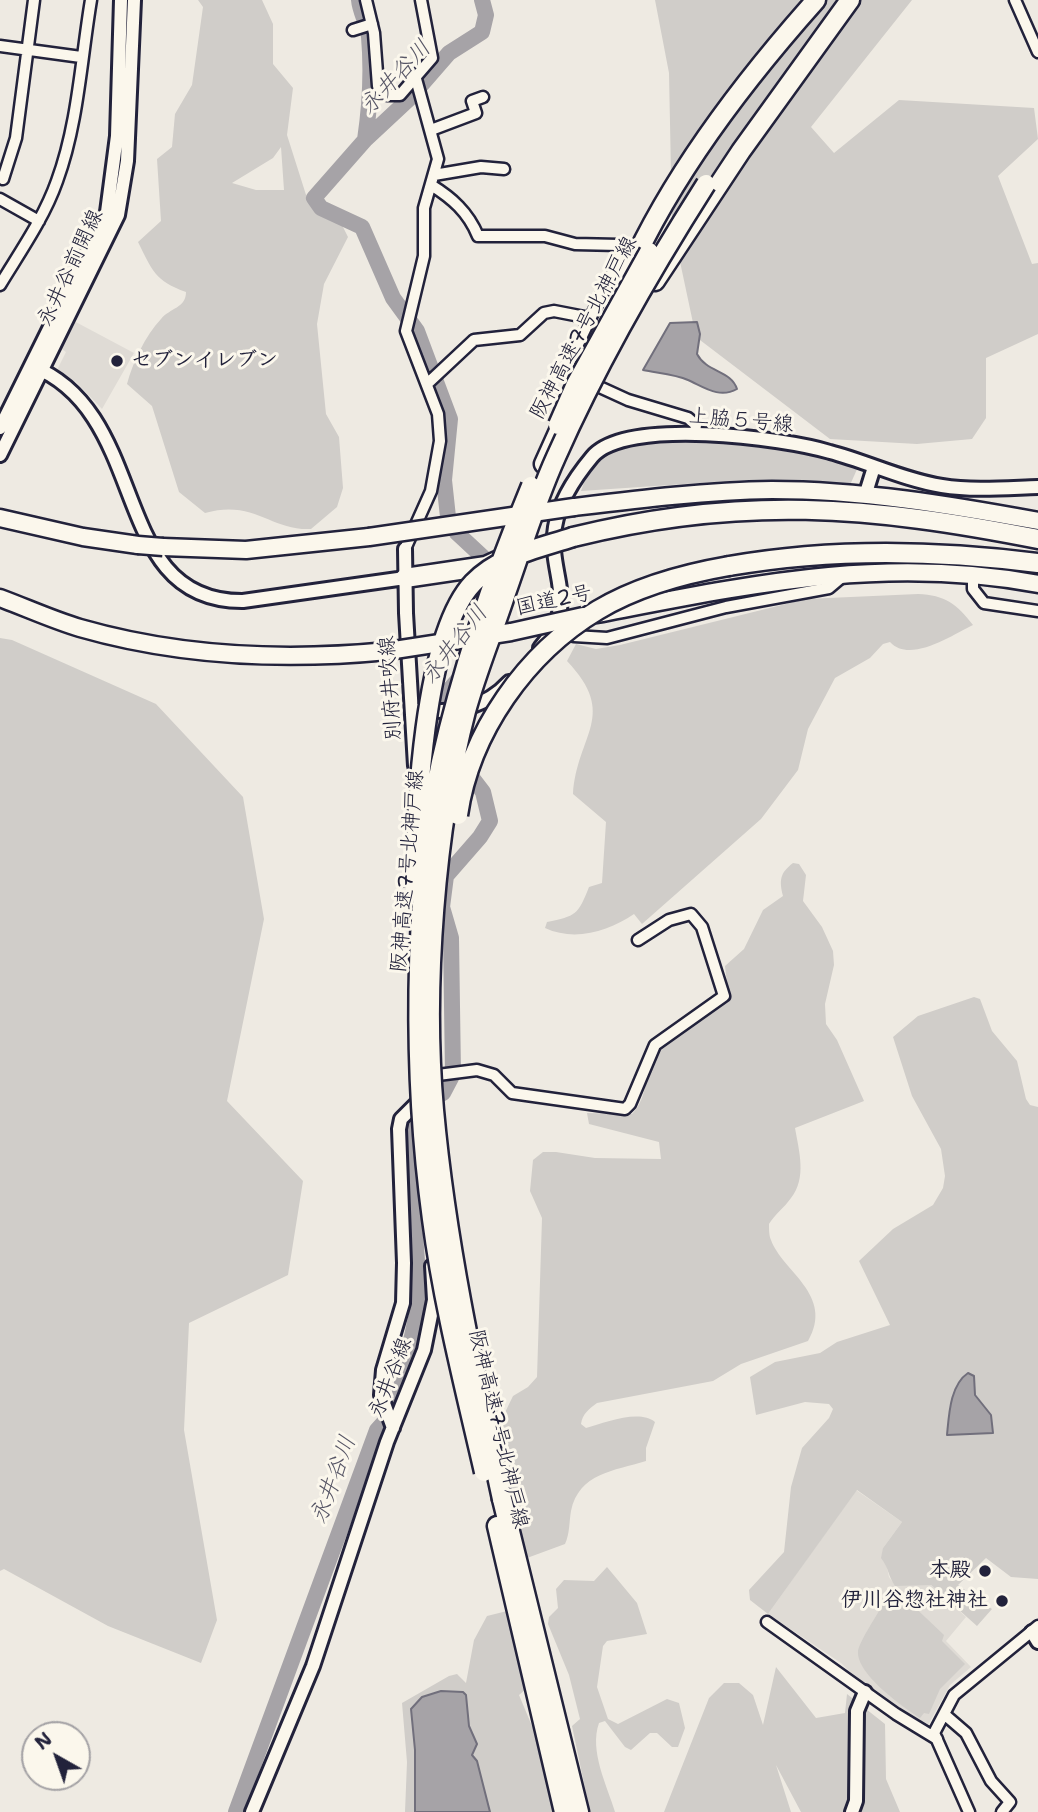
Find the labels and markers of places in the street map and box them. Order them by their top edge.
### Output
place label: セブンイレブン [131,348,278,374]
marker: セブンイレブン [109,353,125,369]
place label: 本殿 [929,1558,971,1584]
marker: 本殿 [977,1563,993,1579]
place label: 伊川谷惣社神社 [841,1588,988,1614]
marker: 伊川谷惣社神社 [994,1593,1010,1609]

